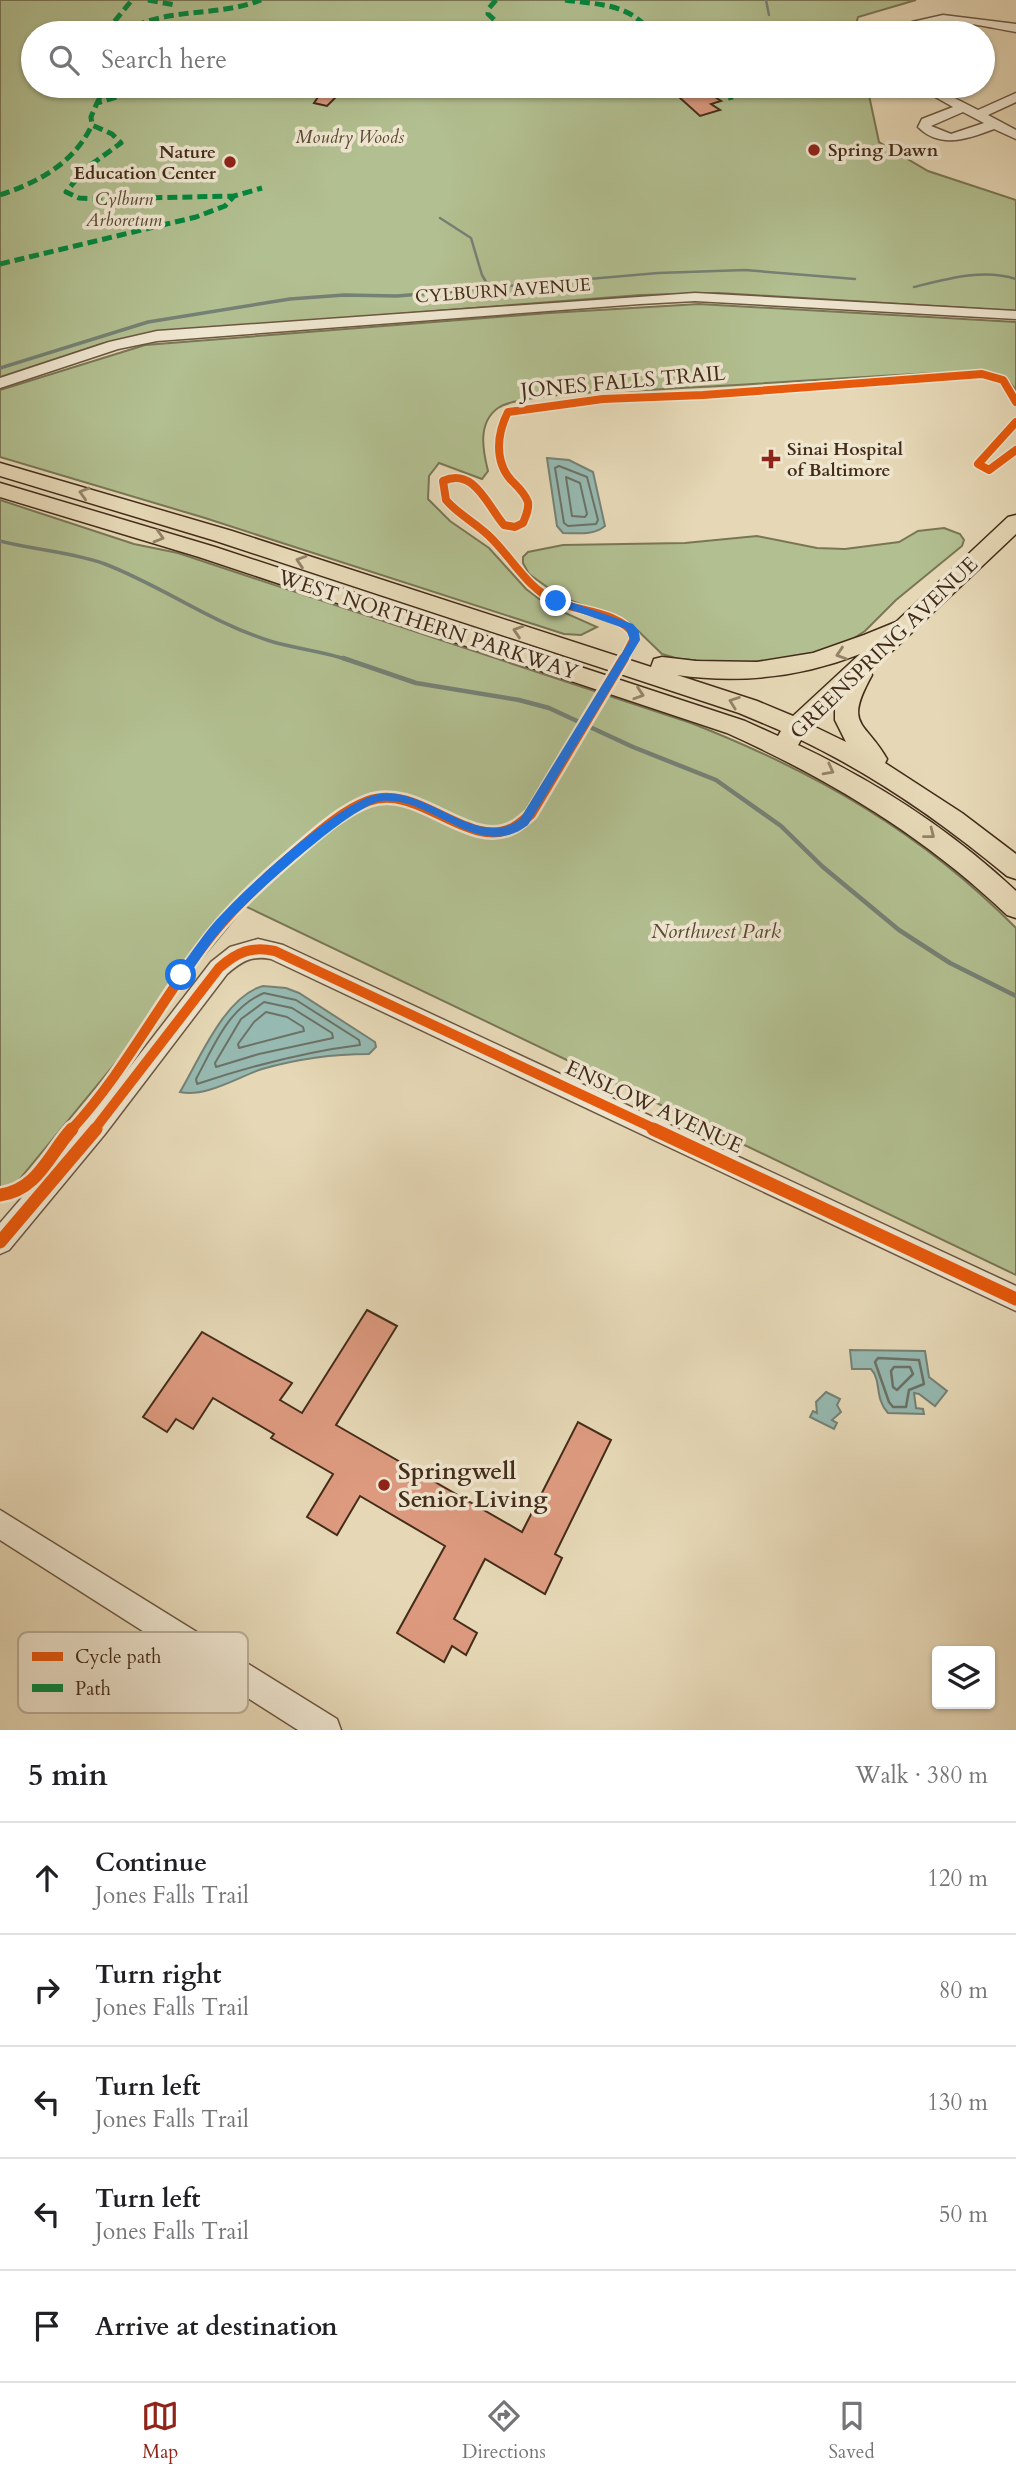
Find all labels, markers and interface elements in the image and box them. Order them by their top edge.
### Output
search box [21,21,995,98]
icon: search [45,41,83,79]
text: Search here [101,42,227,77]
park label: Moudry Woods [296,125,404,150]
place label: Spring Dawn [828,138,939,163]
place label: Nature Education Center [73,140,217,186]
marker: Spring Dawn [806,142,822,158]
marker: Nature Education Center [222,154,238,170]
park label: Cylburn Arboretum [85,187,162,233]
street label: CYLBURN AVENUE [414,272,592,310]
street label: JONES FALLS TRAIL [516,359,727,406]
place label: Sinai Hospital of Baltimore [787,437,903,483]
marker: Sinai Hospital of Baltimore [761,449,781,469]
one-way arrow [78,487,90,502]
one-way arrow [153,529,165,544]
street label: GREENSPRING AVENUE [784,550,984,746]
one-way arrow [295,555,308,569]
street label: WEST NORTHERN PARKWAY [273,562,582,687]
route end [540,585,571,616]
one-way arrow [512,625,524,639]
one-way arrow [836,646,848,660]
one-way arrow [632,686,645,700]
one-way arrow [728,696,740,710]
one-way arrow [822,762,834,775]
one-way arrow [923,825,935,838]
park label: Northwest Park [651,917,781,946]
route start [165,959,196,990]
street label: ENSLOW AVENUE [561,1053,747,1161]
place label: Springwell Senior Living [398,1455,548,1516]
marker: Springwell Senior Living [376,1477,392,1493]
legend [18,1632,248,1713]
text: Cycle path [75,1644,162,1670]
map controls [932,1646,995,1709]
button: layers [932,1646,995,1709]
text: Path [75,1676,111,1702]
text: 5 min [28,1755,108,1796]
text: Walk · 380 m [855,1760,988,1791]
text: Continue [95,1845,207,1880]
icon: ahead [28,1859,66,1897]
text: 120 m [927,1863,988,1894]
text: Jones Falls Trail [95,1880,249,1911]
text: Turn right [95,1957,222,1992]
icon: right [28,1971,66,2009]
text: 80 m [939,1975,988,2006]
text: Jones Falls Trail [95,1992,249,2023]
text: Turn left [95,2069,200,2104]
icon: left [28,2083,66,2121]
text: 130 m [927,2087,988,2118]
text: Jones Falls Trail [95,2104,249,2135]
text: Turn left [95,2181,200,2216]
icon: left [28,2195,66,2233]
text: 50 m [939,2199,988,2230]
text: Jones Falls Trail [95,2216,249,2247]
icon: arrive [28,2307,66,2345]
text: Arrive at destination [95,2309,338,2344]
tab: Map [141,2397,179,2465]
tab: Directions [462,2397,546,2465]
tab: Saved [829,2397,875,2465]

